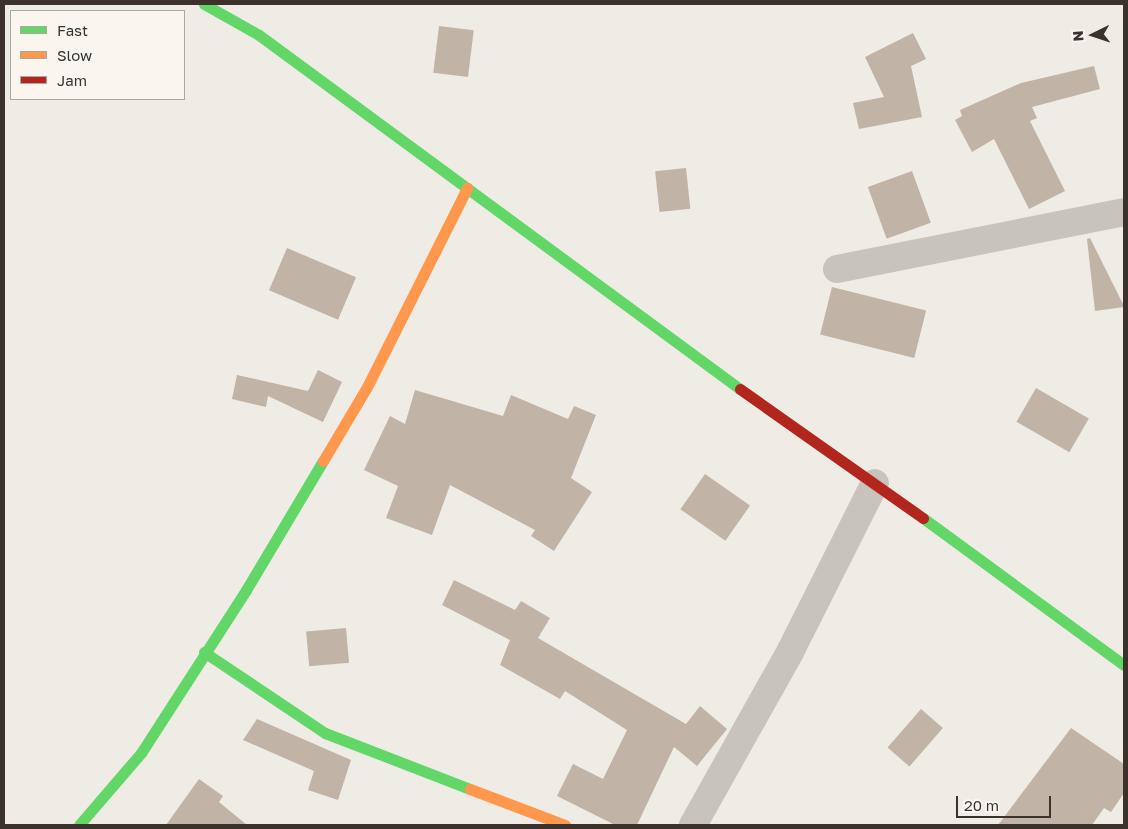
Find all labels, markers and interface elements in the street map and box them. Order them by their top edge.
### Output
legend [10,10,185,100]
north arrow [1068,10,1118,60]
text: Fast [57,21,88,39]
text: N [1069,30,1086,42]
text: Slow [57,46,92,64]
text: Jam [57,71,87,89]
scale bar [958,786,1053,818]
text: 20 m [964,796,999,814]

